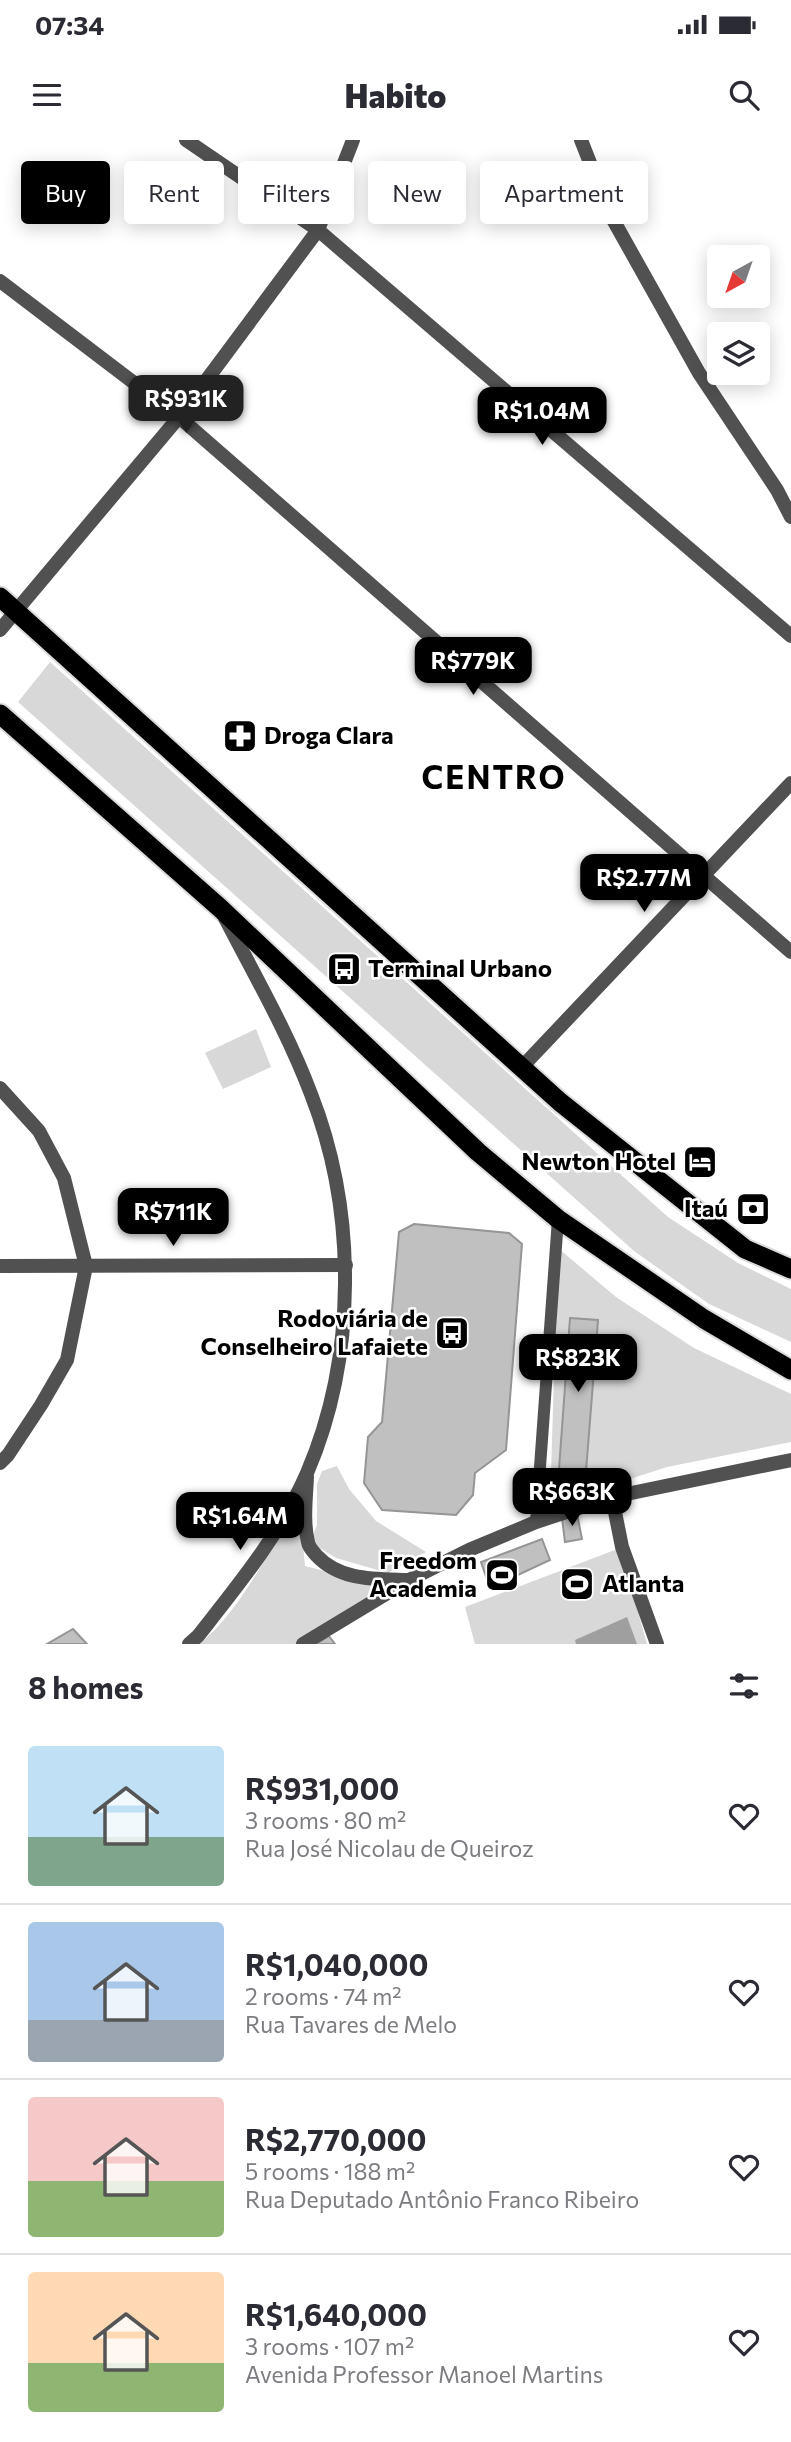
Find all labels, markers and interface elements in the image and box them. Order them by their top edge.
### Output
text: 07:34 [35,9,104,40]
text: Habito [345,75,446,115]
icon: menu [28,76,66,114]
icon: search [725,76,763,114]
chip: Buy [21,161,110,224]
chip: Rent [124,161,224,224]
chip: Filters [238,161,354,224]
chip: New [368,161,466,224]
chip: Apartment [480,161,648,224]
north arrow [707,245,770,308]
map controls [707,245,770,385]
button: layers [707,322,770,385]
pin: R$931K [129,376,243,435]
text: R$931K [144,384,228,412]
pin: R$1.04M [477,387,607,447]
text: R$1.04M [494,396,590,424]
pin: R$779K [416,638,530,697]
text: R$779K [431,646,515,674]
pharmacy icon: Droga Clara [221,717,259,755]
place label: Droga Clara [264,720,394,749]
district label: CENTRO [421,756,567,796]
pin: R$2.77M [579,854,709,914]
text: R$2.77M [596,863,692,891]
bus stop icon: Terminal Urbano [325,950,363,988]
place label: Terminal Urbano [368,953,552,982]
hotel icon: Newton Hotel [681,1143,719,1181]
place label: Newton Hotel [521,1146,676,1175]
pin: R$711K [116,1188,230,1248]
bank icon: Itaú [734,1190,772,1228]
place label: Itaú [684,1193,728,1222]
text: R$711K [134,1197,212,1225]
place label: Rodoviária de Conselheiro Lafaiete [201,1303,428,1360]
bus stop icon: Rodoviária de Conselheiro Lafaiete [433,1314,471,1352]
pin: R$823K [521,1334,635,1394]
text: R$823K [535,1343,621,1371]
pin: R$663K [515,1468,629,1528]
text: R$663K [529,1477,615,1505]
pin: R$1.64M [175,1492,305,1552]
text: R$1.64M [192,1501,288,1529]
place label: Freedom Academia [369,1545,477,1602]
sports icon: Freedom Academia [483,1556,521,1594]
sports icon: Atlanta [558,1565,596,1603]
place label: Atlanta [602,1568,684,1597]
icon: filters [725,1667,763,1705]
text: 8 homes [28,1668,144,1705]
text: R$931,000 [245,1769,399,1806]
icon: home [84,1774,168,1858]
icon: heart [725,1797,763,1835]
text: 3 rooms · 80 m² [245,1806,406,1834]
text: Rua José Nicolau de Queiroz [245,1834,534,1862]
text: R$1,040,000 [245,1945,428,1982]
icon: home [84,1950,168,2034]
icon: heart [725,1973,763,2011]
text: 2 rooms · 74 m² [245,1982,401,2010]
text: Rua Tavares de Melo [245,2010,457,2038]
text: R$2,770,000 [245,2120,426,2157]
icon: home [84,2125,168,2209]
icon: heart [725,2148,763,2186]
text: 5 rooms · 188 m² [245,2157,415,2185]
text: Rua Deputado Antônio Franco Ribeiro [245,2185,639,2213]
text: R$1,640,000 [245,2295,427,2332]
icon: home [84,2300,168,2384]
icon: heart [725,2323,763,2361]
text: 3 rooms · 107 m² [245,2332,414,2360]
text: Avenida Professor Manoel Martins [245,2360,603,2388]

